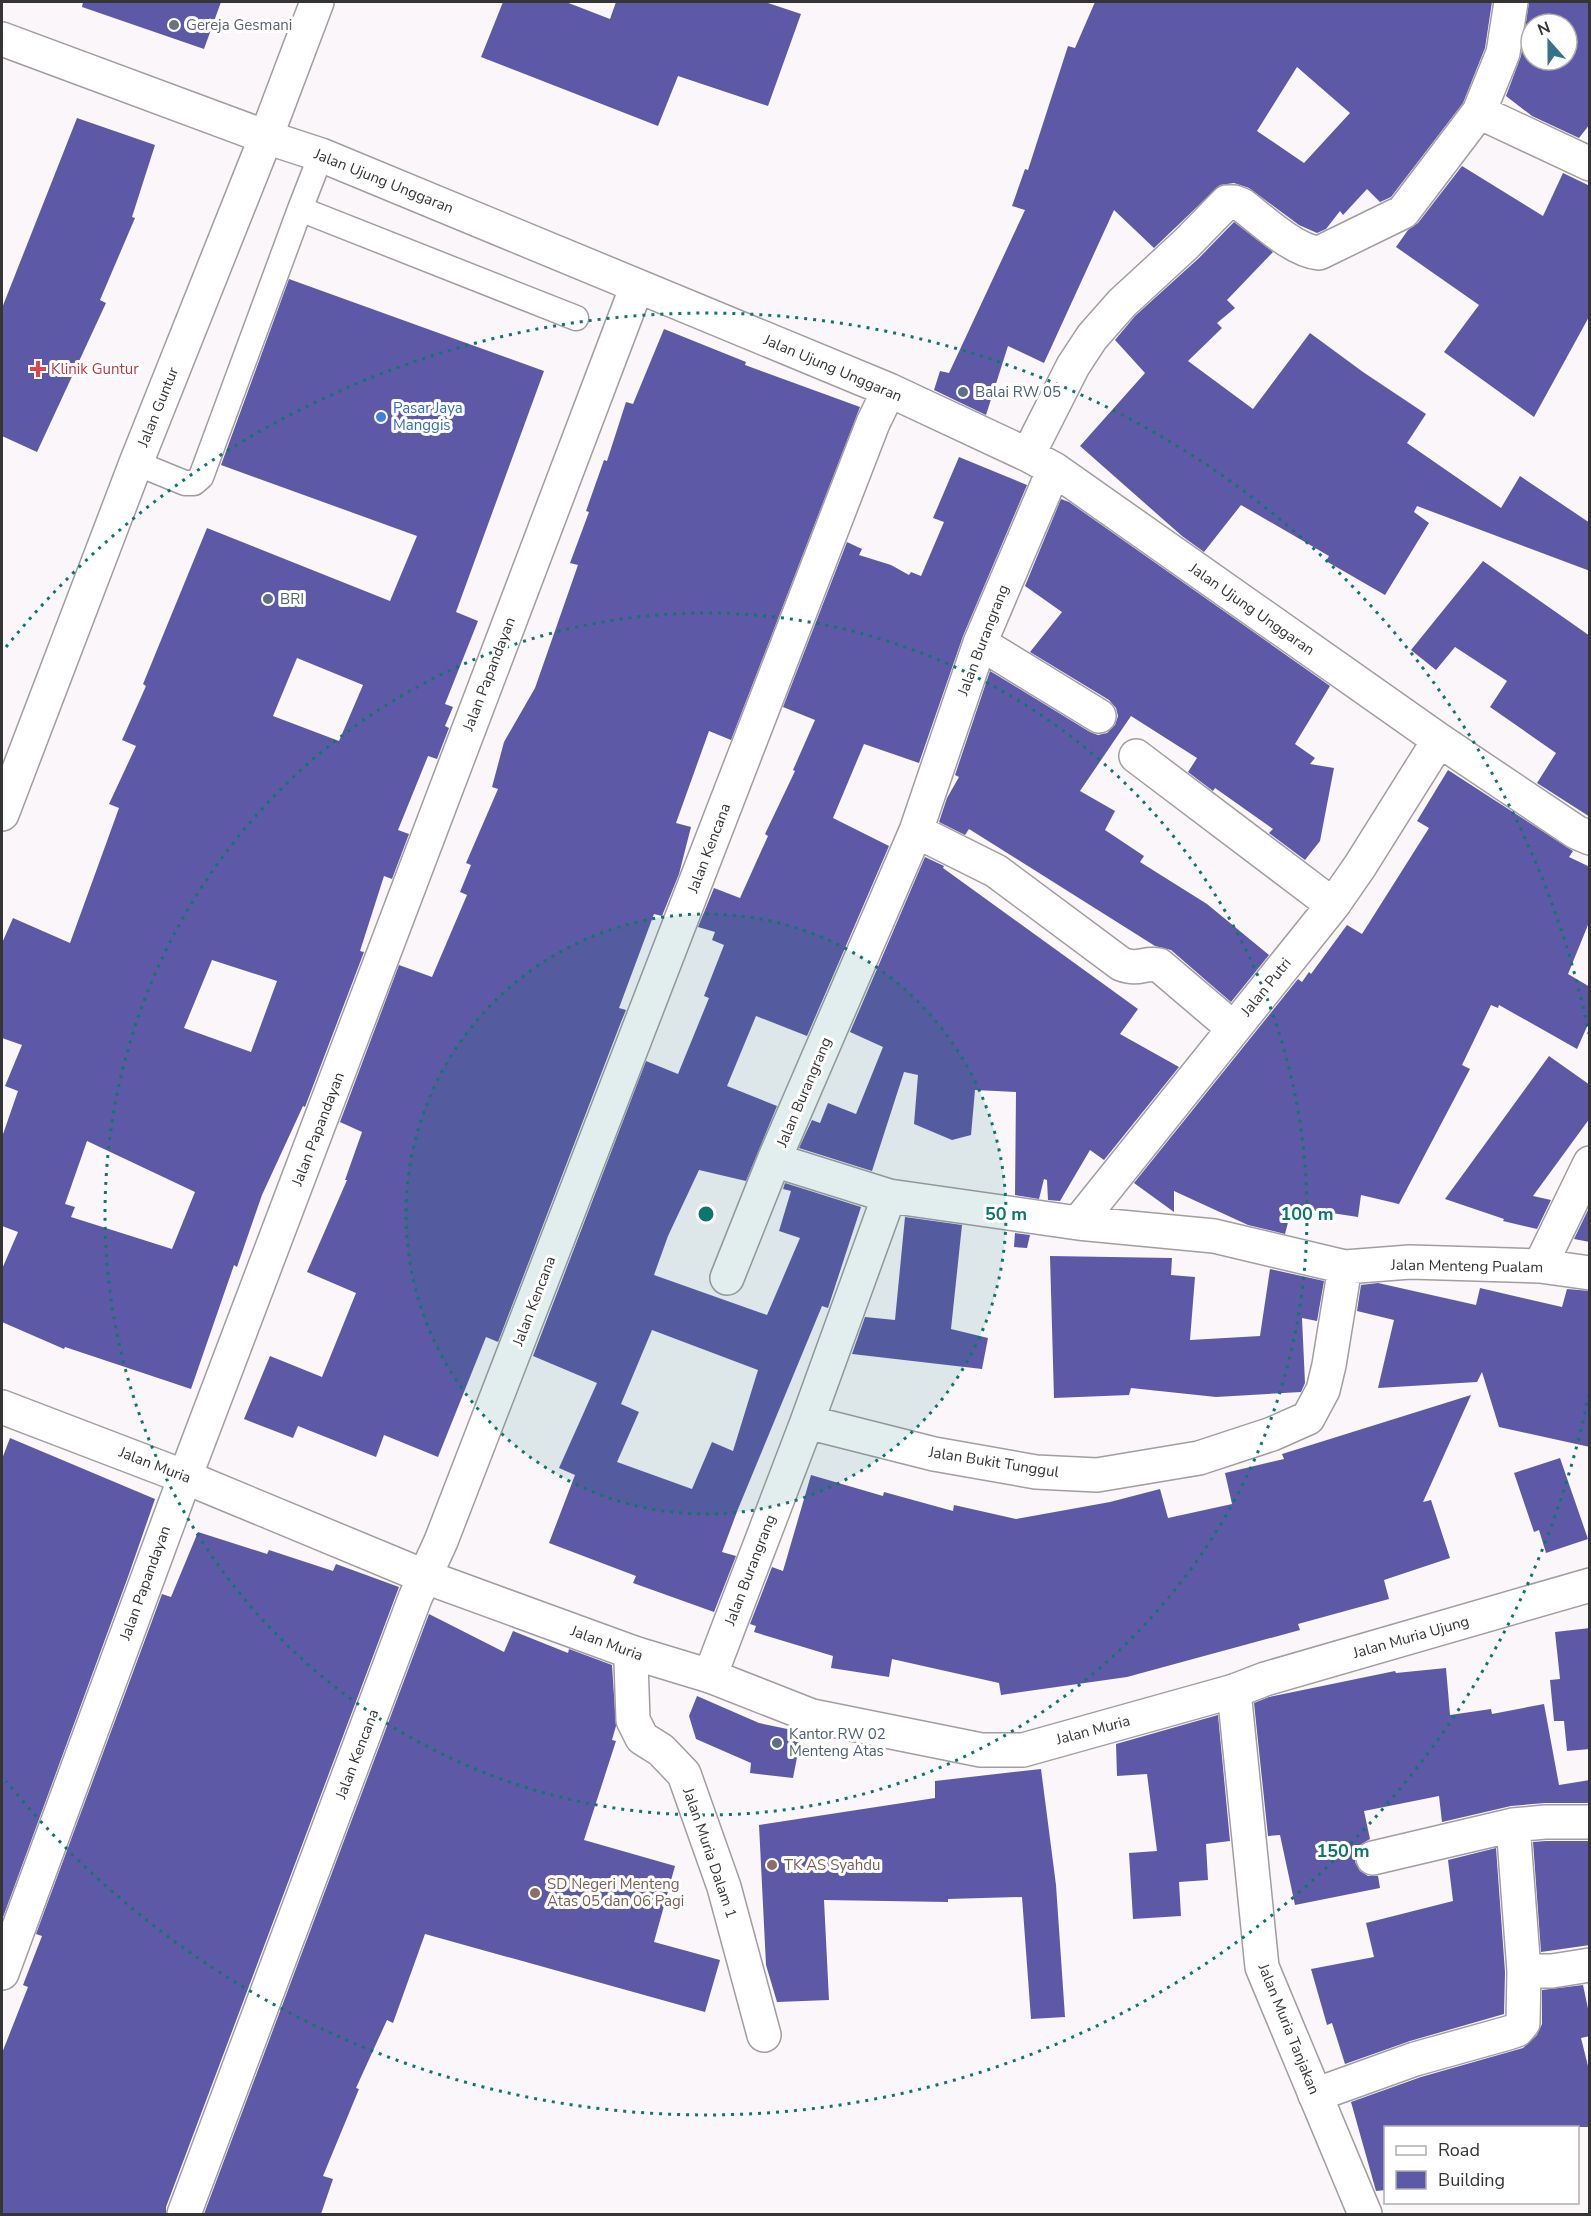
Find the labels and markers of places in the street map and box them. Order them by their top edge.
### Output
place label: Gereja Gesmani [186,15,292,35]
marker: Gereja Gesmani [167,18,181,32]
place label: Klinik Guntur [51,359,139,379]
marker: Klinik Guntur [29,360,47,378]
place label: Balai RW 05 [975,382,1061,402]
marker: Balai RW 05 [956,385,970,399]
place label: Pasar Jaya Manggis [393,398,463,435]
marker: Pasar Jaya Manggis [374,410,388,424]
place label: BRI [280,589,304,609]
marker: BRI [261,592,275,606]
centre of rings [696,1204,716,1224]
place label: Kantor RW 02 Menteng Atas [789,1724,886,1761]
marker: Kantor RW 02 Menteng Atas [770,1736,784,1750]
place label: TK AS Syahdu [784,1855,881,1875]
marker: TK AS Syahdu [765,1858,779,1872]
place label: SD Negeri Menteng Atas 05 dan 06 Pagi [547,1874,684,1911]
marker: SD Negeri Menteng Atas 05 dan 06 Pagi [528,1886,542,1900]

